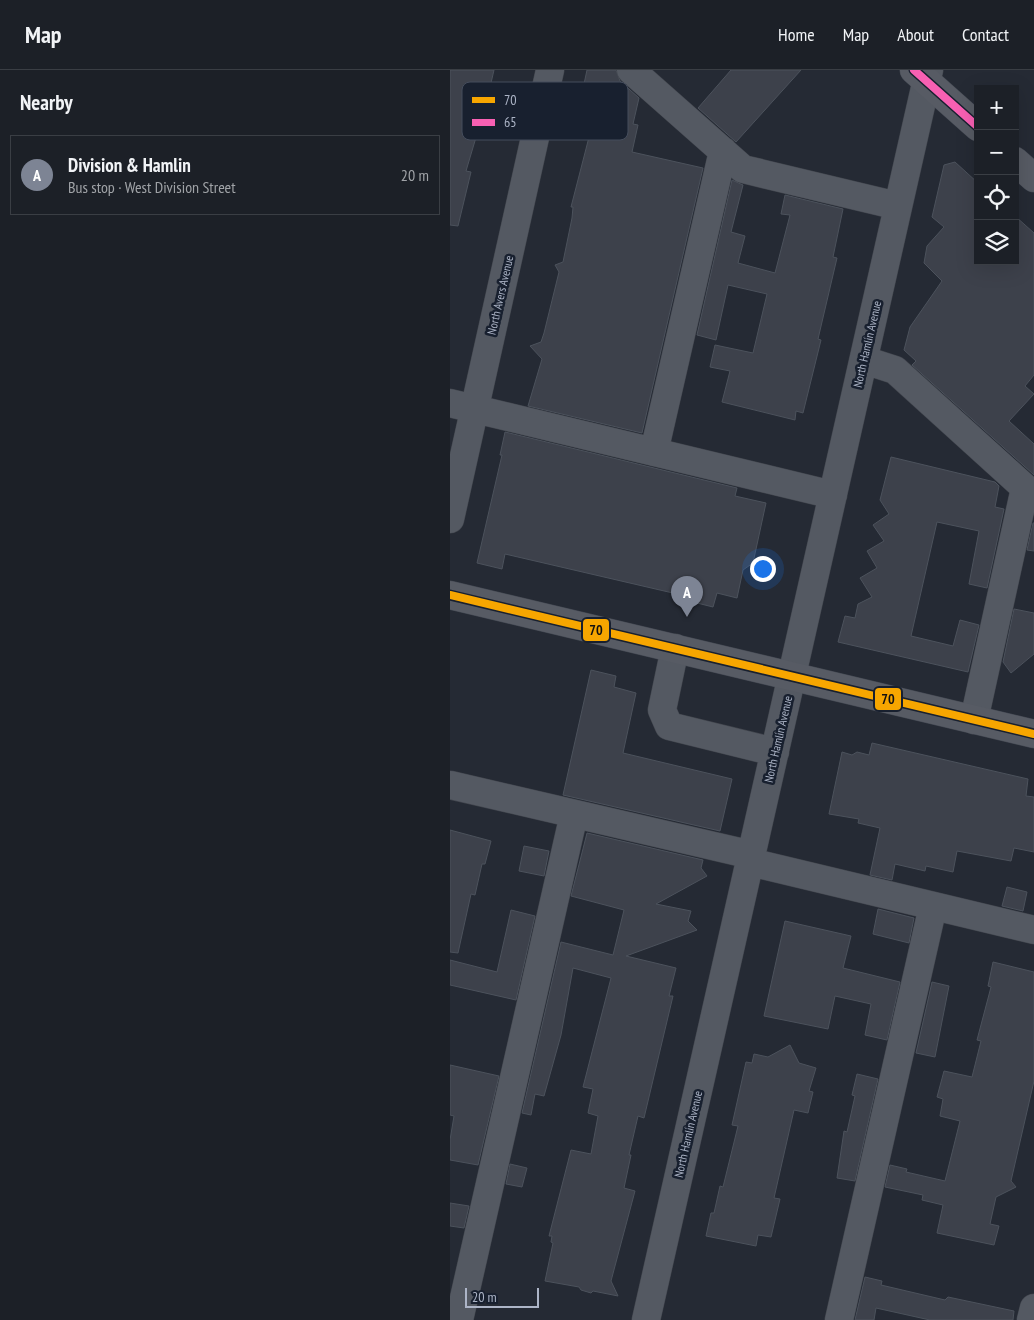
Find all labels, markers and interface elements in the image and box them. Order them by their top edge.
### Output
text: Map [25,19,62,50]
text: Home [778,23,815,46]
text: Map [843,23,869,46]
text: About [897,23,934,46]
text: Contact [962,23,1009,46]
legend [462,82,628,140]
map controls [974,85,1019,265]
button: + [974,85,1019,130]
text: Nearby [20,89,73,116]
text: 70 [504,91,517,109]
text: 65 [504,113,517,131]
button: − [974,130,1019,175]
text: Division & Hamlin [68,153,191,177]
text: A [33,165,41,185]
text: 20 m [401,165,429,185]
button: locate [974,175,1019,220]
text: Bus stop · West Division Street [68,177,236,197]
button: layers [974,220,1019,265]
street label: North Avers Avenue [484,254,516,336]
street label: North Hamlin Avenue [850,299,884,389]
your location [750,556,776,582]
pin: A [671,576,703,617]
line badge: 70 [582,618,610,642]
text: 70 [589,621,603,639]
line badge: 70 [874,687,902,711]
text: 70 [881,690,895,708]
street label: North Hamlin Avenue [761,694,795,784]
street label: North Hamlin Avenue [671,1089,705,1179]
scale bar [465,1285,539,1308]
text: 20 m [472,1288,497,1306]

